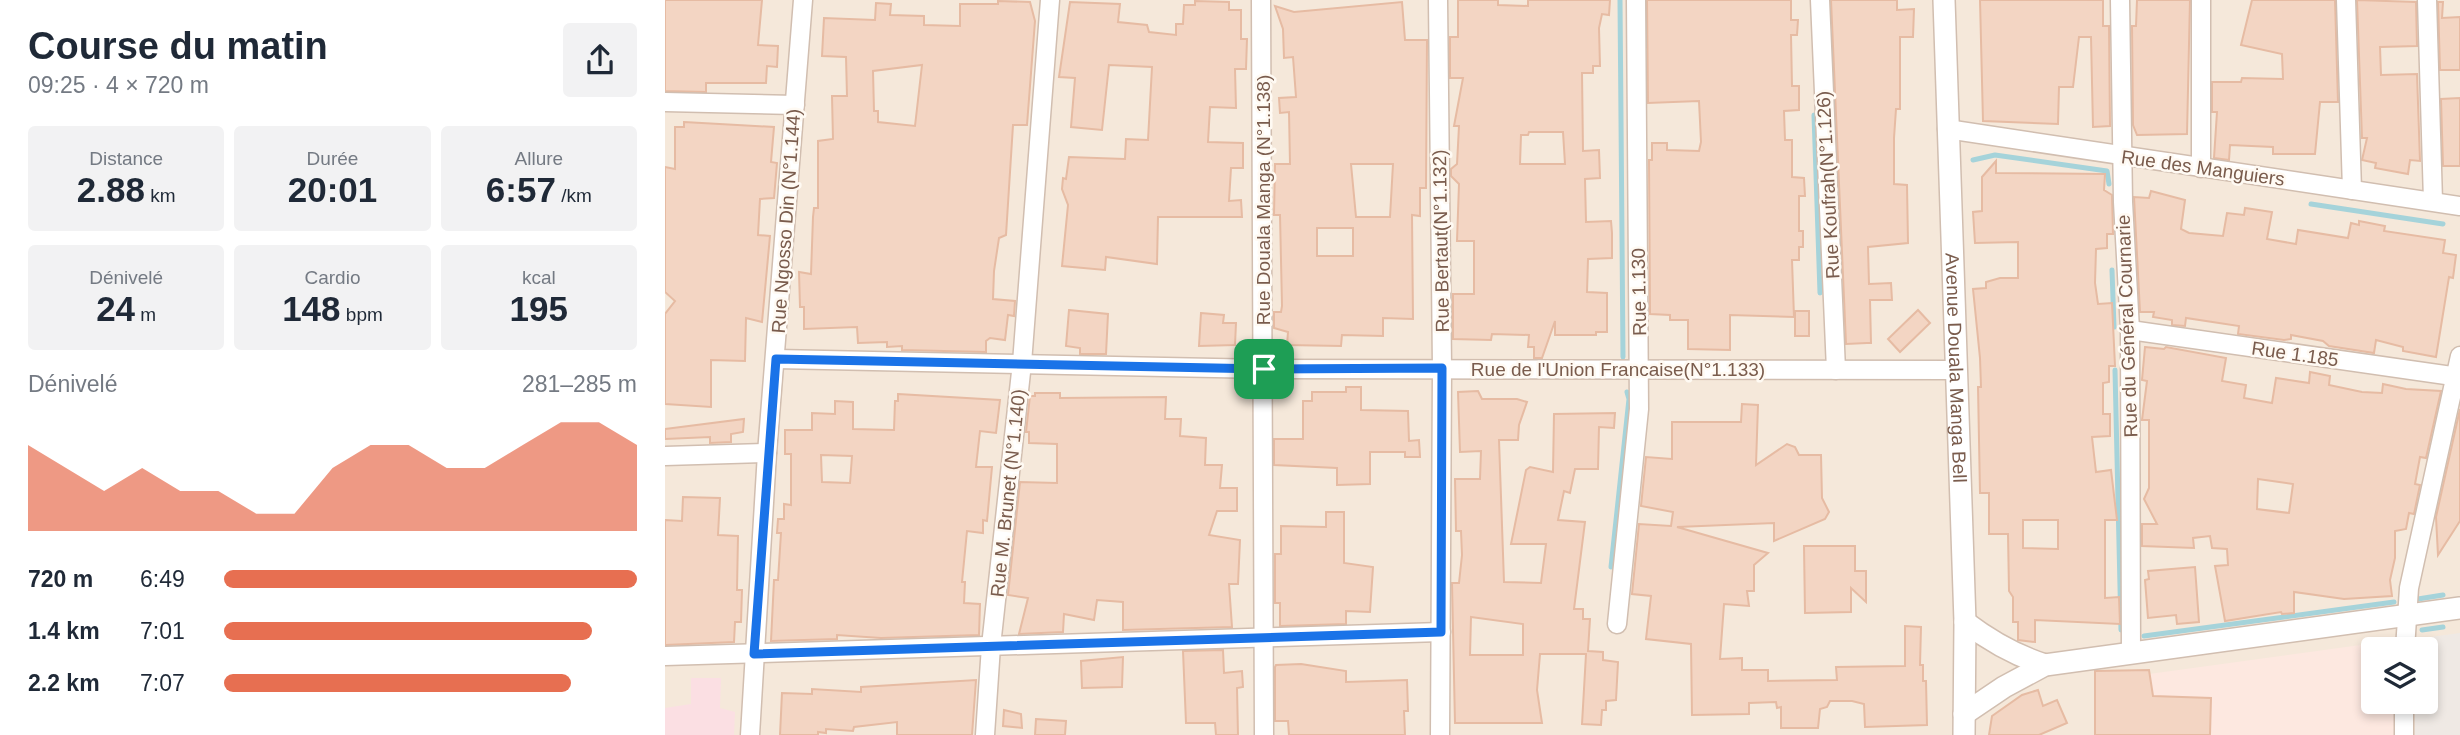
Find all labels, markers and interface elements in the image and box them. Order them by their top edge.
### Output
button: share [563,23,637,97]
text: Course du matin [28,25,328,67]
text: 09:25 · 4 × 720 m [28,72,209,98]
street label: Rue Douala Manga (N°1.138) [1253,75,1274,325]
street label: Rue Koufrah(N°1.126) [1813,90,1843,280]
street label: Rue Ngosso Din (N°1.144) [768,108,804,334]
street label: Rue des Manguiers [2120,146,2286,190]
text: Distance [89,148,163,169]
text: Durée [307,148,358,169]
text: Allure [515,148,563,169]
street label: Rue Bertaut(N°1.132) [1429,149,1453,333]
text: 2.88 [77,170,145,209]
text: 20:01 [288,170,377,209]
text: 6:57 [486,170,556,209]
text: km [145,185,176,206]
text: /km [556,185,592,206]
street label: Rue du Général Cournarie [2113,214,2141,438]
street label: Rue 1.130 [1628,248,1650,336]
street label: Avenue Douala Manga Bell [1942,252,1971,483]
text: Dénivelé [89,267,163,288]
text: Cardio [305,267,360,288]
text: kcal [522,267,556,288]
text: 24 [96,289,135,328]
text: 148 [282,289,341,328]
text: 195 [510,289,568,328]
text: m [135,304,156,325]
text: bpm [341,304,383,325]
street label: Rue 1.185 [2250,338,2340,370]
pin [1234,339,1294,399]
icon: arrive [1245,350,1283,388]
street label: Rue de l'Union Francaise(N°1.133) [1471,359,1765,380]
text: Dénivelé [28,371,118,397]
text: 281–285 m [522,371,637,397]
street label: Rue M. Brunet (N°1.140) [987,388,1029,598]
text: 720 m [28,566,93,592]
text: 6:49 [140,566,185,592]
text: 1.4 km [28,618,100,644]
text: 7:01 [140,618,185,644]
map controls [2361,637,2438,714]
button: layers [2361,637,2438,714]
text: 2.2 km [28,670,100,696]
text: 7:07 [140,670,185,696]

